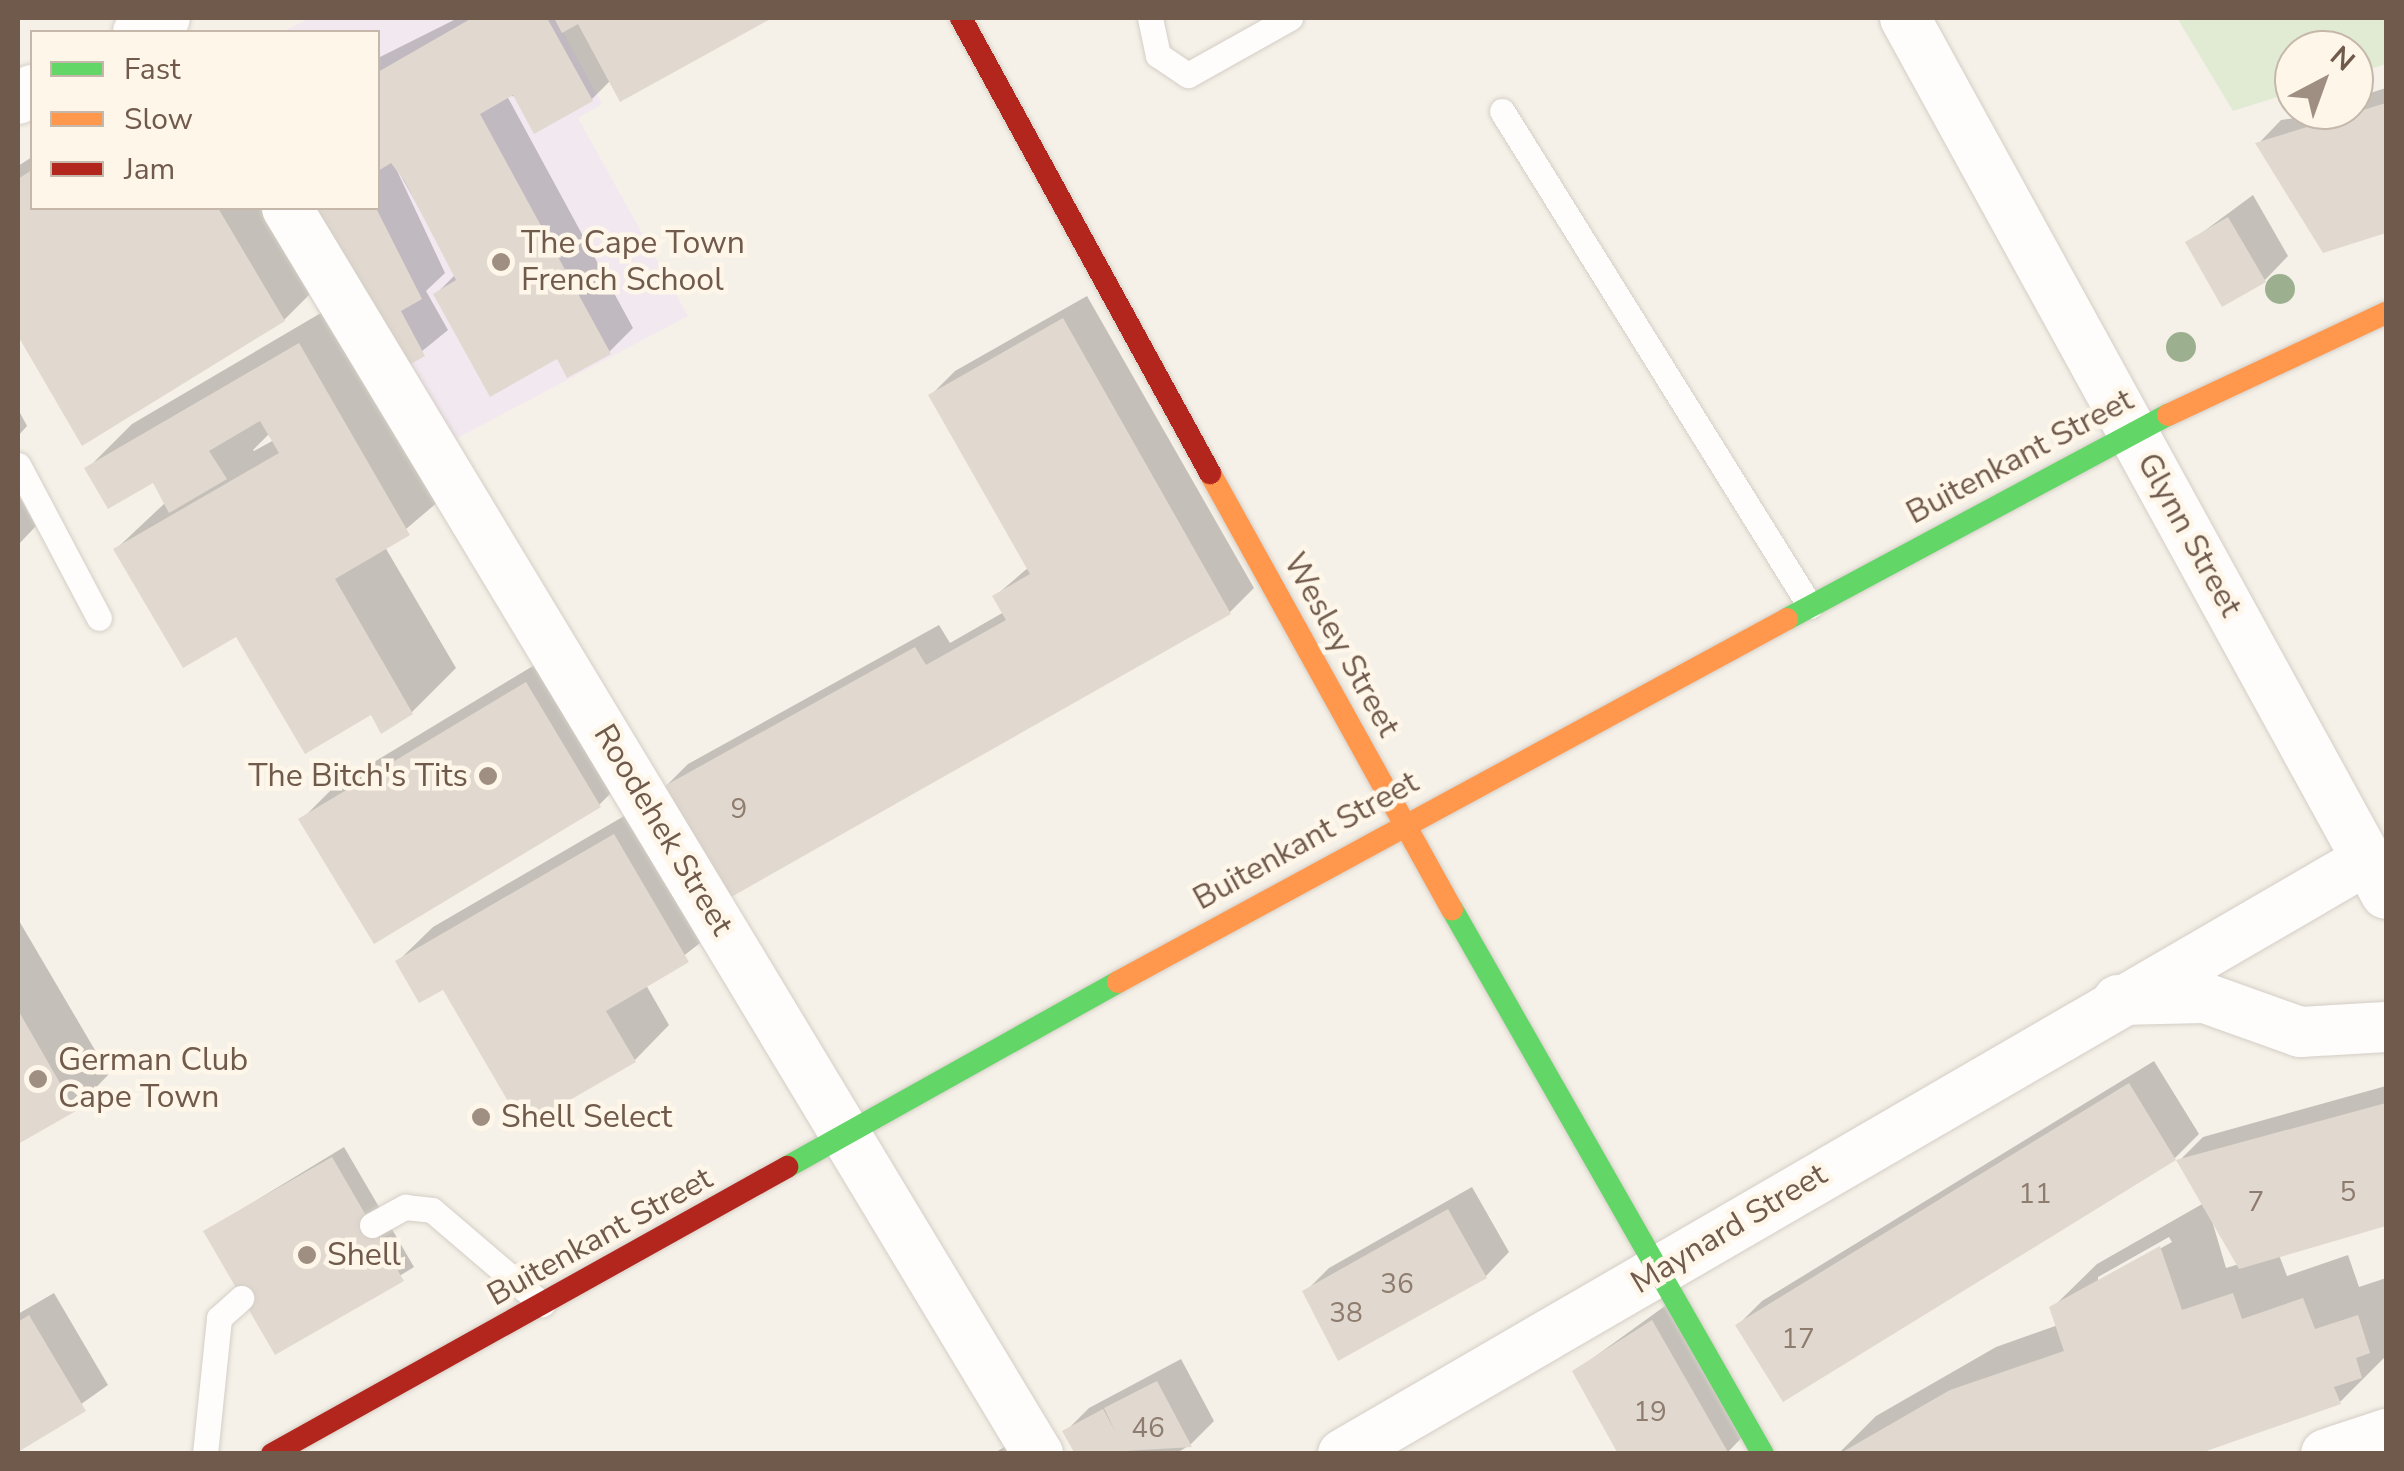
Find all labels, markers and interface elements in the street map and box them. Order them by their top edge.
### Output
legend [30,30,380,210]
north arrow [2274,30,2374,130]
text: N [2322,38,2363,80]
text: Fast [124,49,181,90]
text: Slow [124,99,193,140]
text: Jam [124,149,175,190]
place label: The Cape Town French School [521,225,745,300]
marker: The Cape Town French School [490,251,512,273]
street label: Buitenkant Street [1900,381,2140,533]
street label: Glynn Street [2128,447,2250,623]
street label: Wesley Street [1275,547,1407,743]
street label: Roodehek Street [585,718,741,942]
place label: The Bitch's Tits [248,757,468,795]
street label: Buitenkant Street [1187,763,1425,919]
marker: The Bitch's Tits [477,765,499,787]
house number: 9 [731,792,747,826]
place label: German Club Cape Town [58,1042,248,1117]
marker: German Club Cape Town [27,1068,49,1090]
place label: Shell Select [501,1098,672,1136]
marker: Shell Select [470,1106,492,1128]
street label: Maynard Street [1624,1156,1834,1302]
street label: Buitenkant Street [481,1159,719,1315]
house number: 5 [2340,1175,2356,1209]
house number: 11 [2018,1177,2052,1211]
house number: 7 [2248,1185,2264,1219]
place label: Shell [327,1236,401,1274]
marker: Shell [296,1244,318,1266]
house number: 36 [1380,1267,1414,1301]
house number: 38 [1329,1296,1363,1330]
house number: 17 [1781,1322,1815,1356]
house number: 19 [1633,1395,1667,1429]
house number: 46 [1131,1411,1165,1445]

